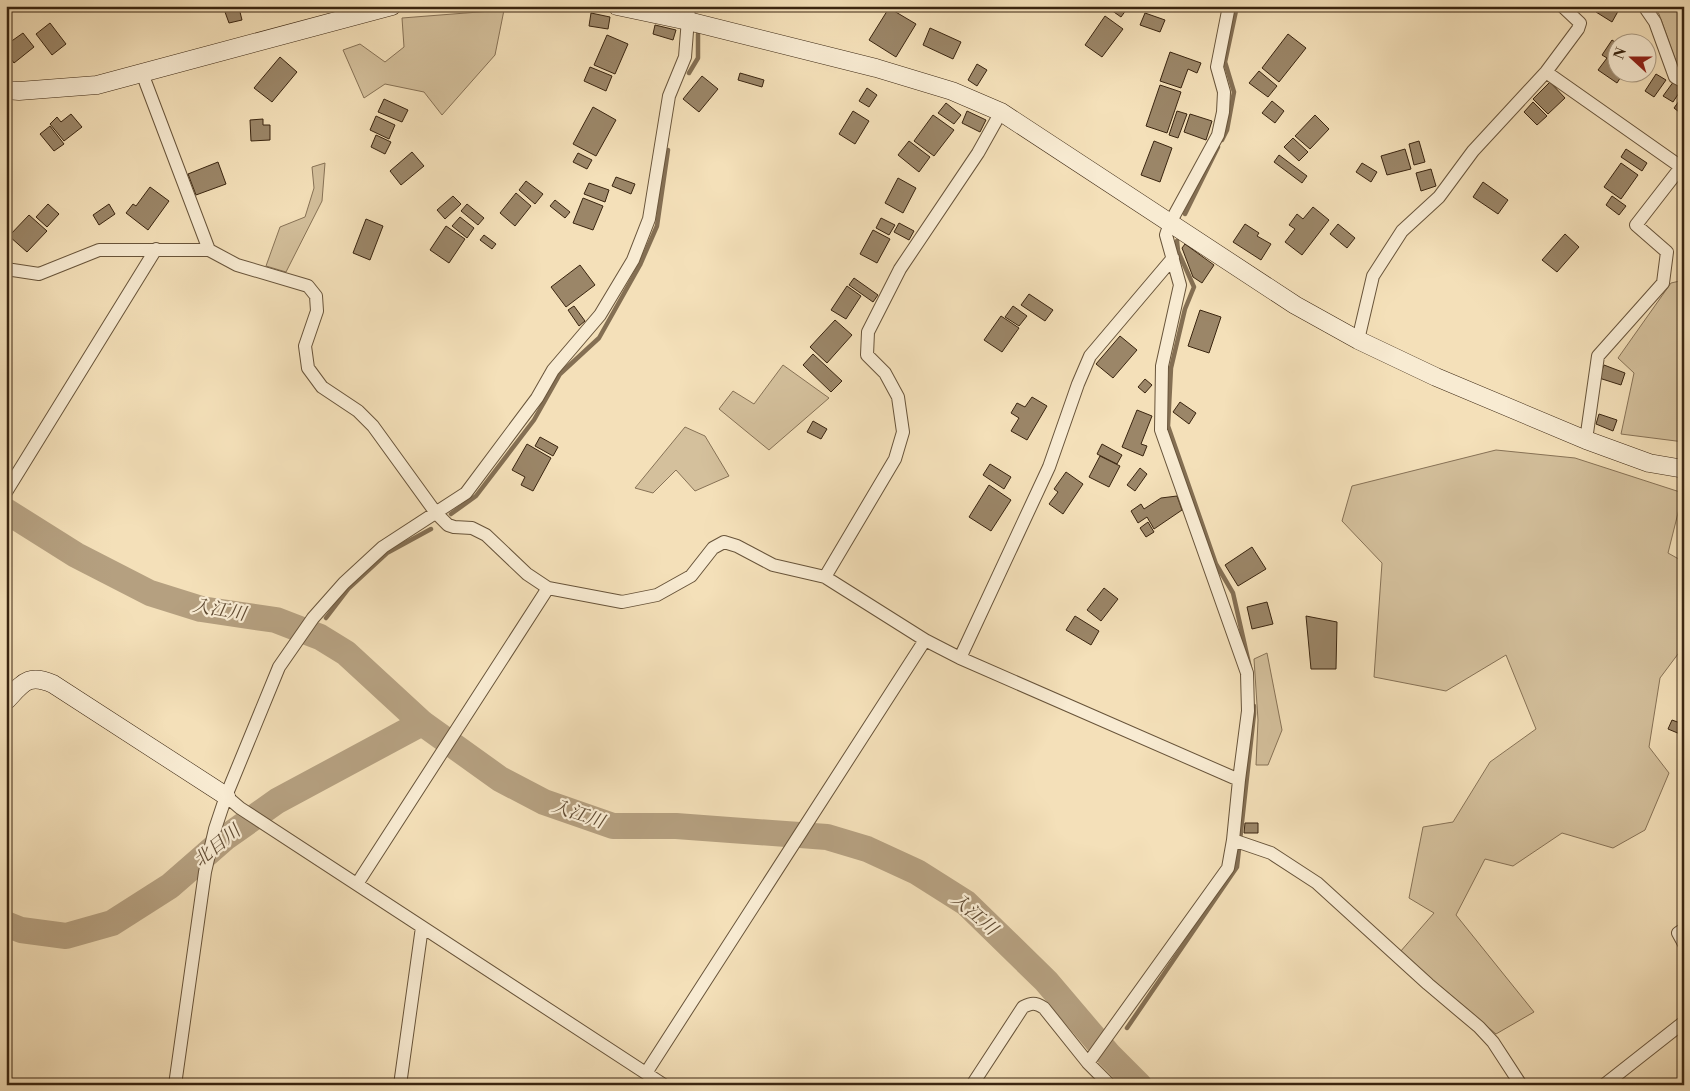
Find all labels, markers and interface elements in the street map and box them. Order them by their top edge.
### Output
north arrow [1608,32,1658,82]
text: N [1610,45,1631,62]
water label: 入江川 [190,594,250,626]
water label: 入江川 [549,794,609,834]
water label: 北目川 [189,819,247,872]
water label: 入江川 [946,888,1003,942]

